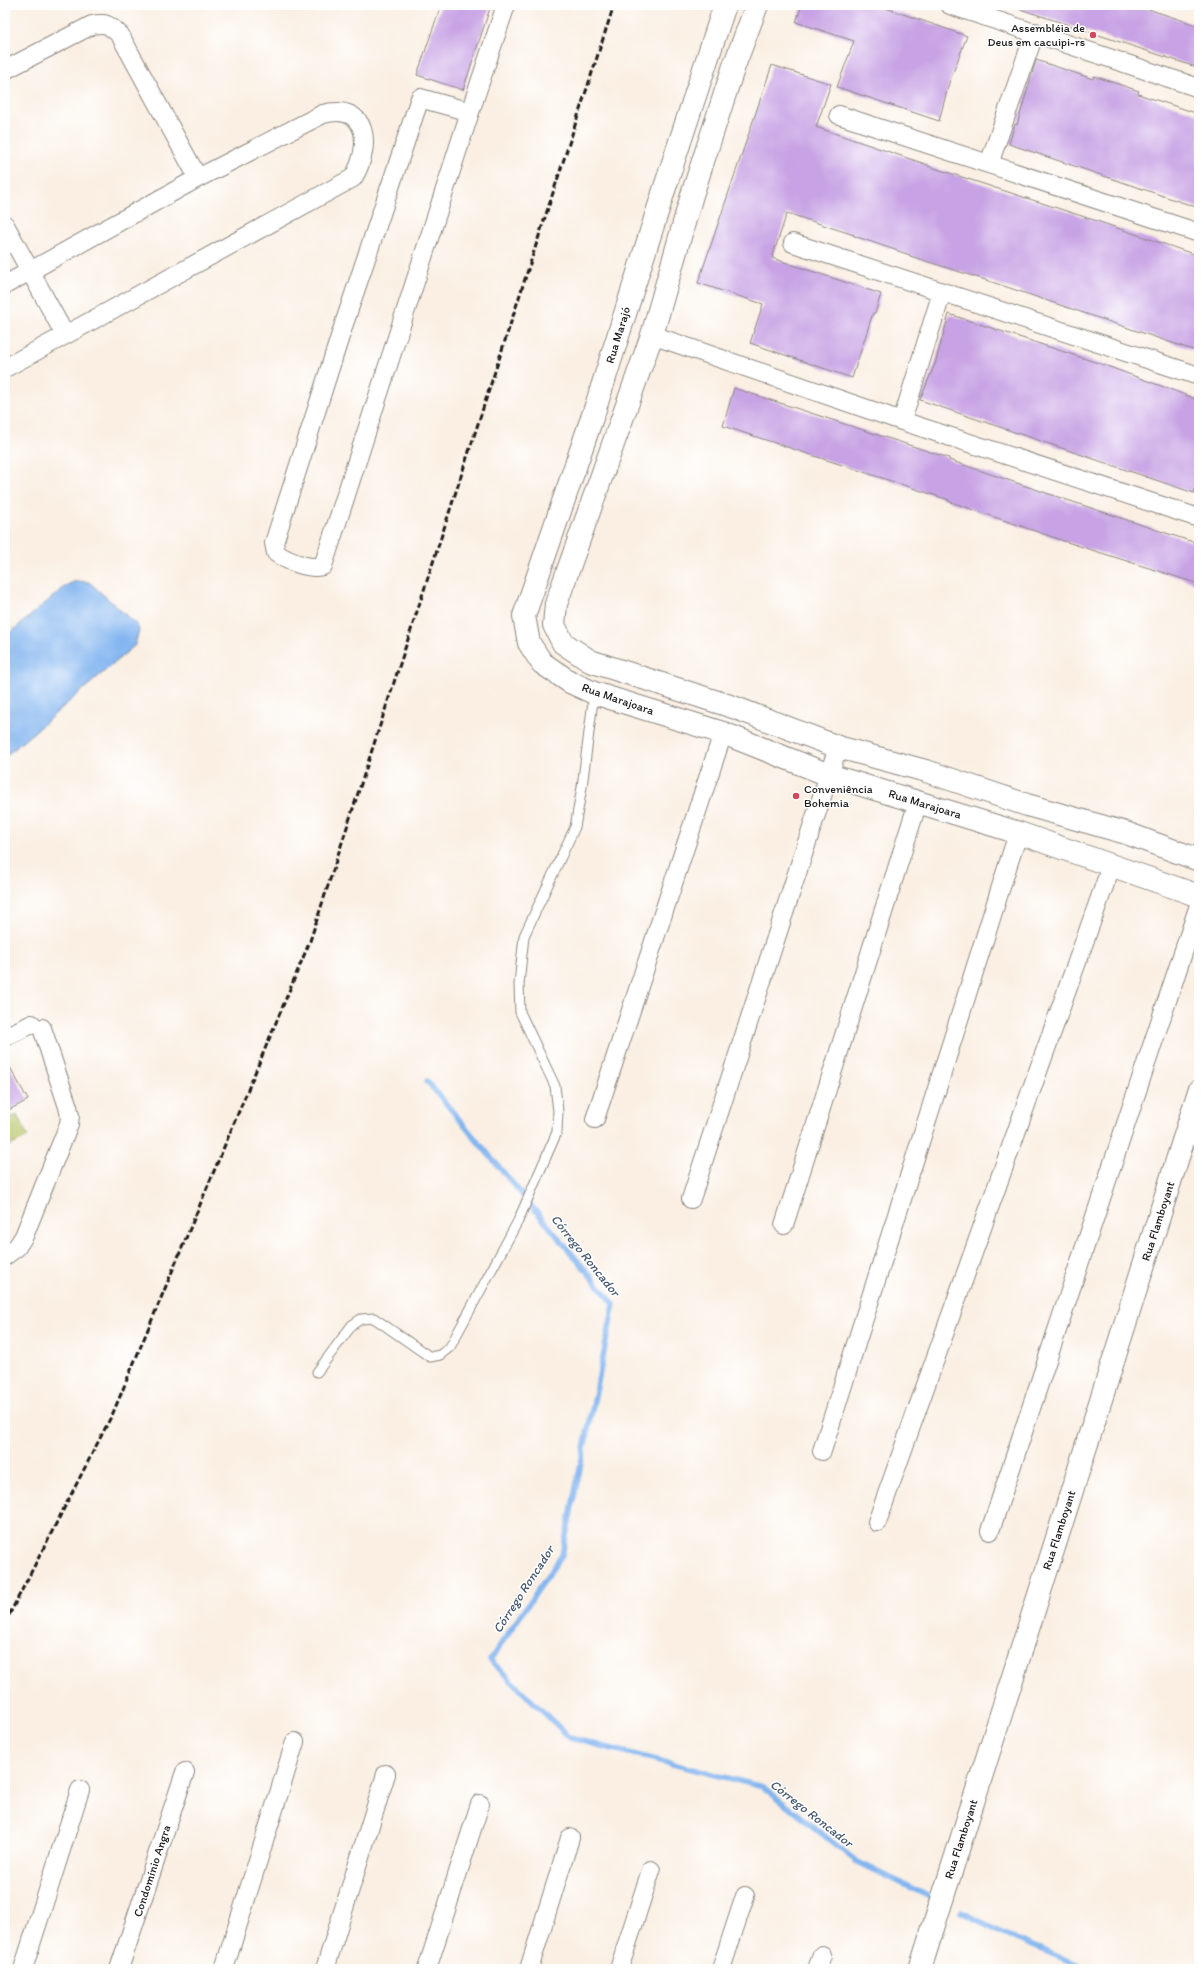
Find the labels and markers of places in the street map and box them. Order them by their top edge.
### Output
place label: Assembléia de Deus em cacuipi-rs [988,21,1085,49]
marker: Assembléia de Deus em cacuipi-rs [1088,30,1098,40]
place label: Conveniência Bohemia [804,782,873,810]
marker: Conveniência Bohemia [791,791,801,801]

